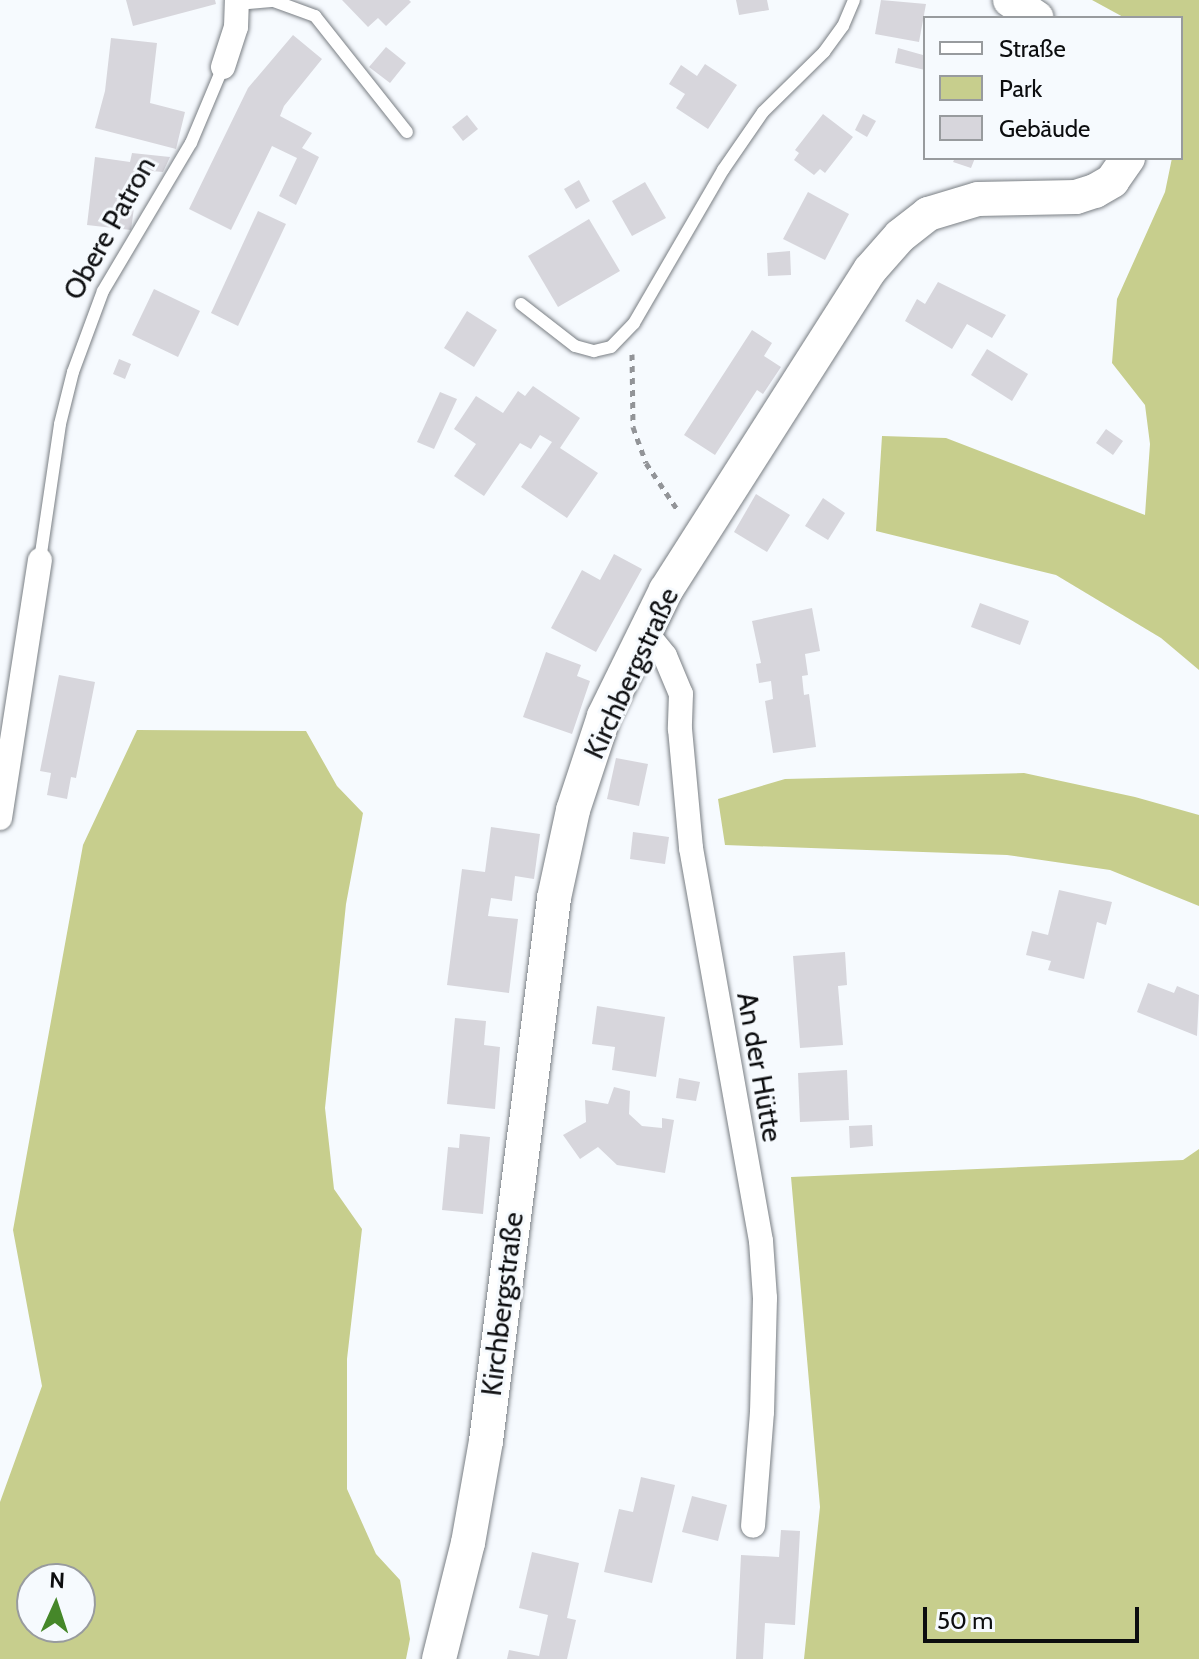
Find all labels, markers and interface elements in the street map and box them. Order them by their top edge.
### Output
legend [923,16,1183,160]
text: Straße [999,34,1066,63]
text: Park [999,74,1042,103]
text: Gebäude [999,114,1090,143]
street label: Obere Patron [56,151,162,305]
street label: Kirchbergstraße [577,582,685,764]
street label: An der Hütte [730,990,790,1144]
street label: Kirchbergstraße [474,1210,530,1398]
north arrow [16,1563,96,1643]
text: N [49,1567,66,1594]
scale bar [927,1591,1143,1641]
text: 50 m [937,1606,993,1635]

